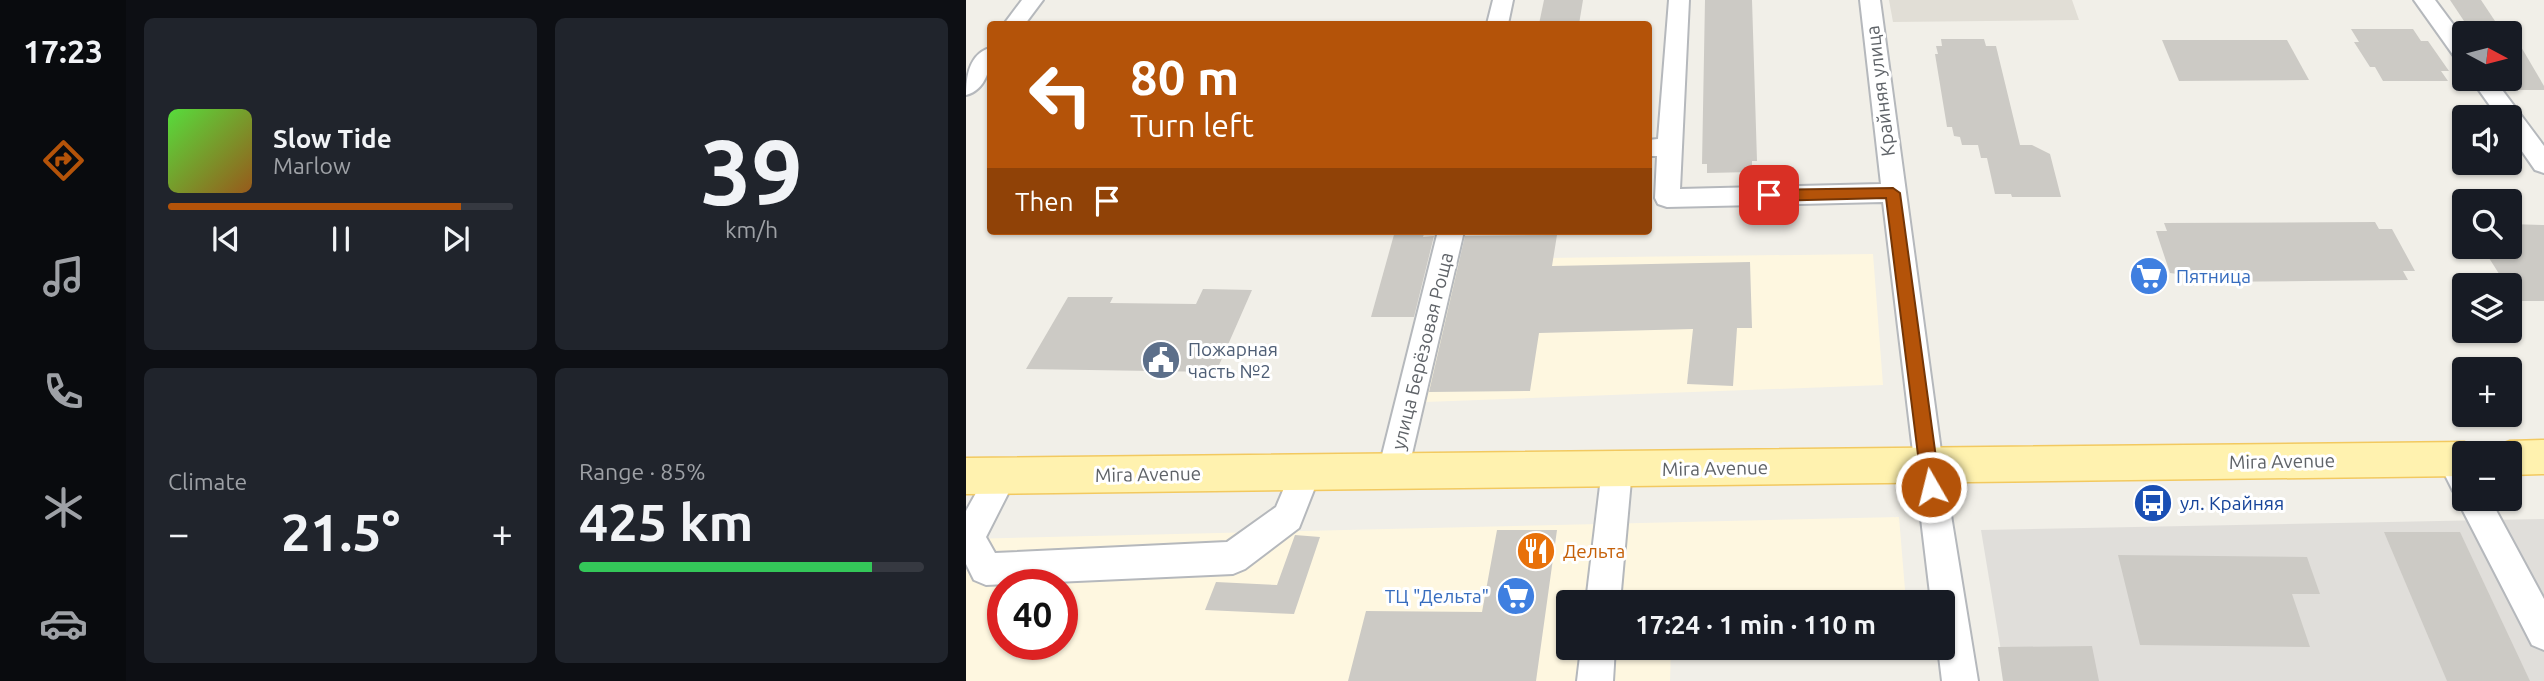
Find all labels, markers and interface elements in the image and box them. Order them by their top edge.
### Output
north arrow [2452,21,2522,91]
map controls [2452,21,2522,511]
street label: Крайняя улица [1861,24,1899,158]
text: 17:23 [23,33,103,69]
icon: left [1015,49,1106,140]
text: 80 m [1130,49,1239,104]
button: sound [2452,105,2522,175]
text: Turn left [1130,107,1254,143]
text: 39 [700,120,803,222]
text: Slow Tide [273,124,392,153]
icon: directions [39,136,88,185]
text: Marlow [273,153,351,178]
pin [1739,165,1799,225]
icon: arrive [1750,176,1788,214]
icon: arrive [1088,182,1126,220]
text: Then [1015,187,1074,216]
button: search [2452,189,2522,259]
text: km/h [725,217,778,242]
icon: previous [207,220,245,258]
icon: pause [322,220,360,258]
icon: next [437,220,475,258]
street label: улица Берёзовая Роща [1387,250,1457,452]
icon: music [39,252,88,301]
supermarket icon: Пятница [2128,255,2170,297]
place label: Пятница [2176,265,2251,287]
button: layers [2452,273,2522,343]
place label: Пожарная часть №2 [1188,338,1278,382]
public building icon: Пожарная часть №2 [1140,339,1182,381]
button: + [2452,357,2522,427]
icon: phone [39,367,88,416]
button: − [2452,441,2522,511]
street label: Mira Avenue [2229,449,2335,473]
position arrow [1894,450,1968,524]
street label: Mira Avenue [1662,456,1768,480]
text: Range · 85% [579,459,706,484]
street label: Mira Avenue [1095,462,1201,486]
text: Climate [168,469,247,494]
bus stop icon: ул. Крайняя [2132,482,2174,524]
icon: climate [39,483,88,532]
place label: ул. Крайняя [2180,492,2284,514]
text: 425 km [579,493,753,551]
text: 21.5° [281,503,400,561]
text: − [168,512,189,554]
text: + [492,512,513,554]
restaurant icon: Дельта [1515,530,1557,572]
place label: Дельта [1563,540,1625,562]
speed limit sign: 40 [987,569,1078,660]
supermarket icon: ТЦ "Дельта" [1495,575,1537,617]
place label: ТЦ "Дельта" [1385,585,1489,607]
icon: car [39,599,88,648]
text: 17:24 · 1 min · 110 m [1635,610,1876,639]

